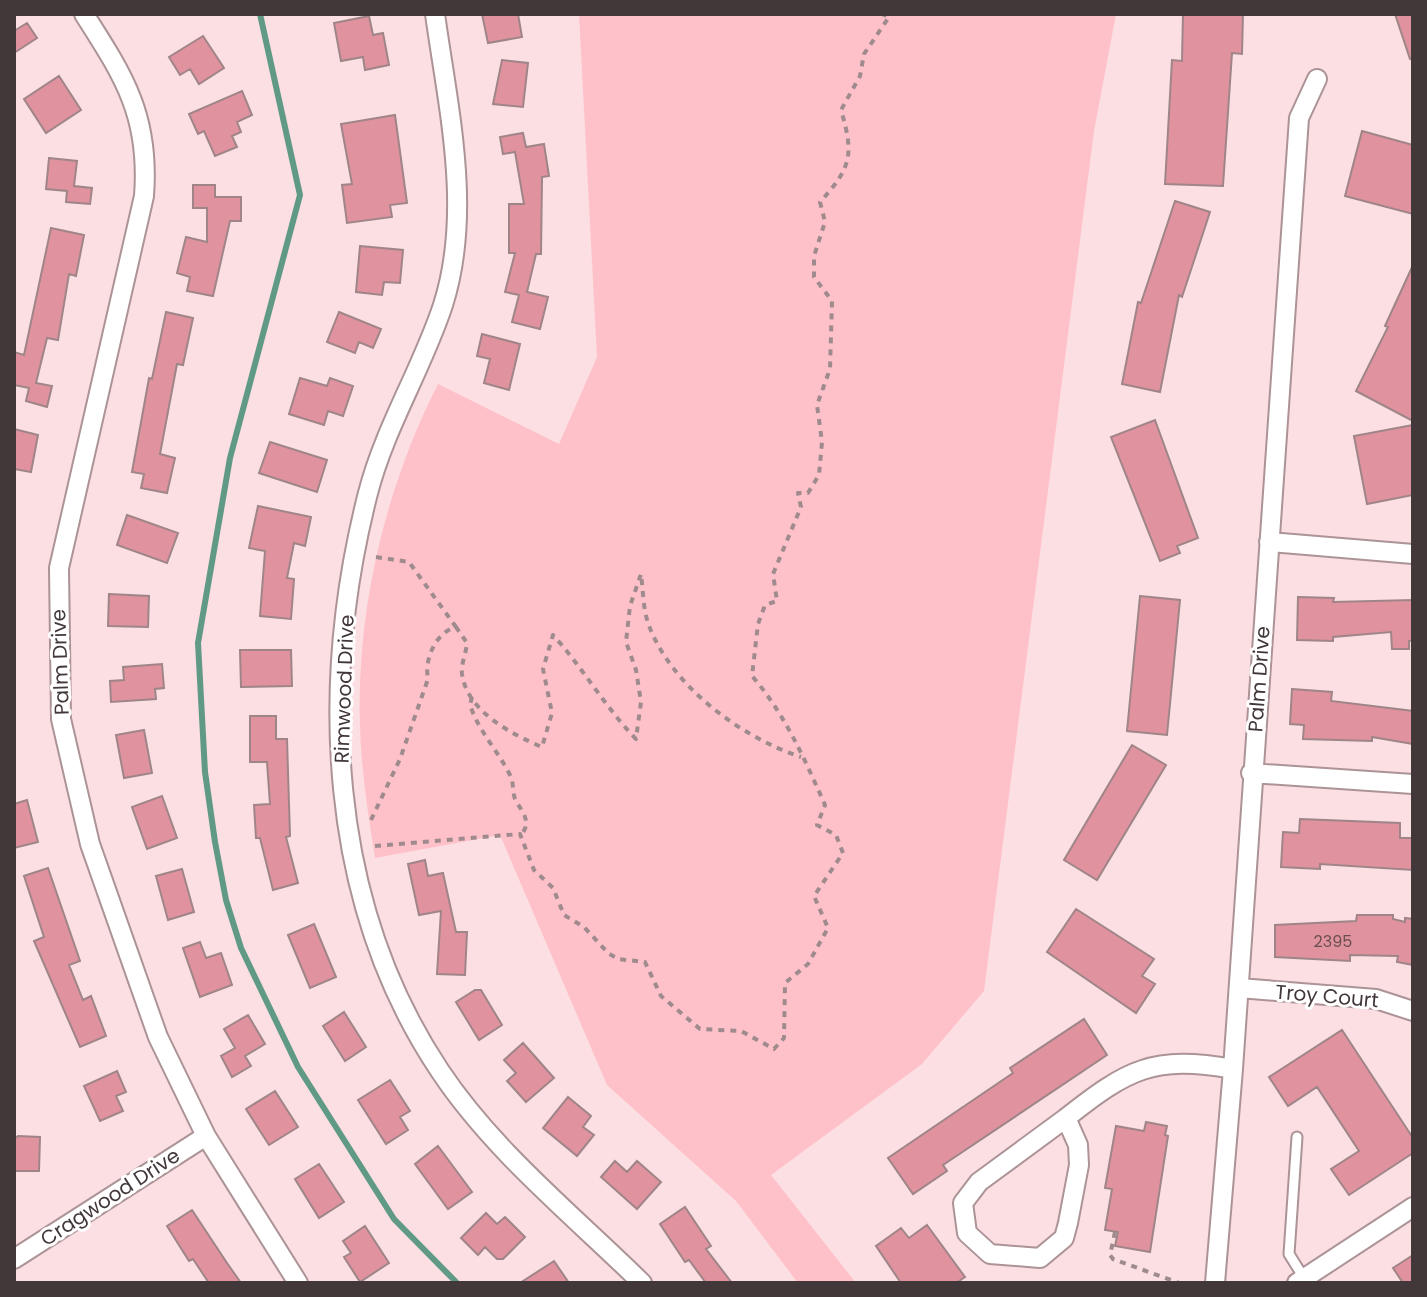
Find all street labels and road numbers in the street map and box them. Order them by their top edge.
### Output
street label: Palm Drive [44,608,76,716]
street label: Rimwood Drive [327,614,361,764]
street label: Palm Drive [1241,625,1277,733]
street label: Troy Court [1274,978,1380,1014]
street label: Cragwood Drive [35,1141,185,1253]

